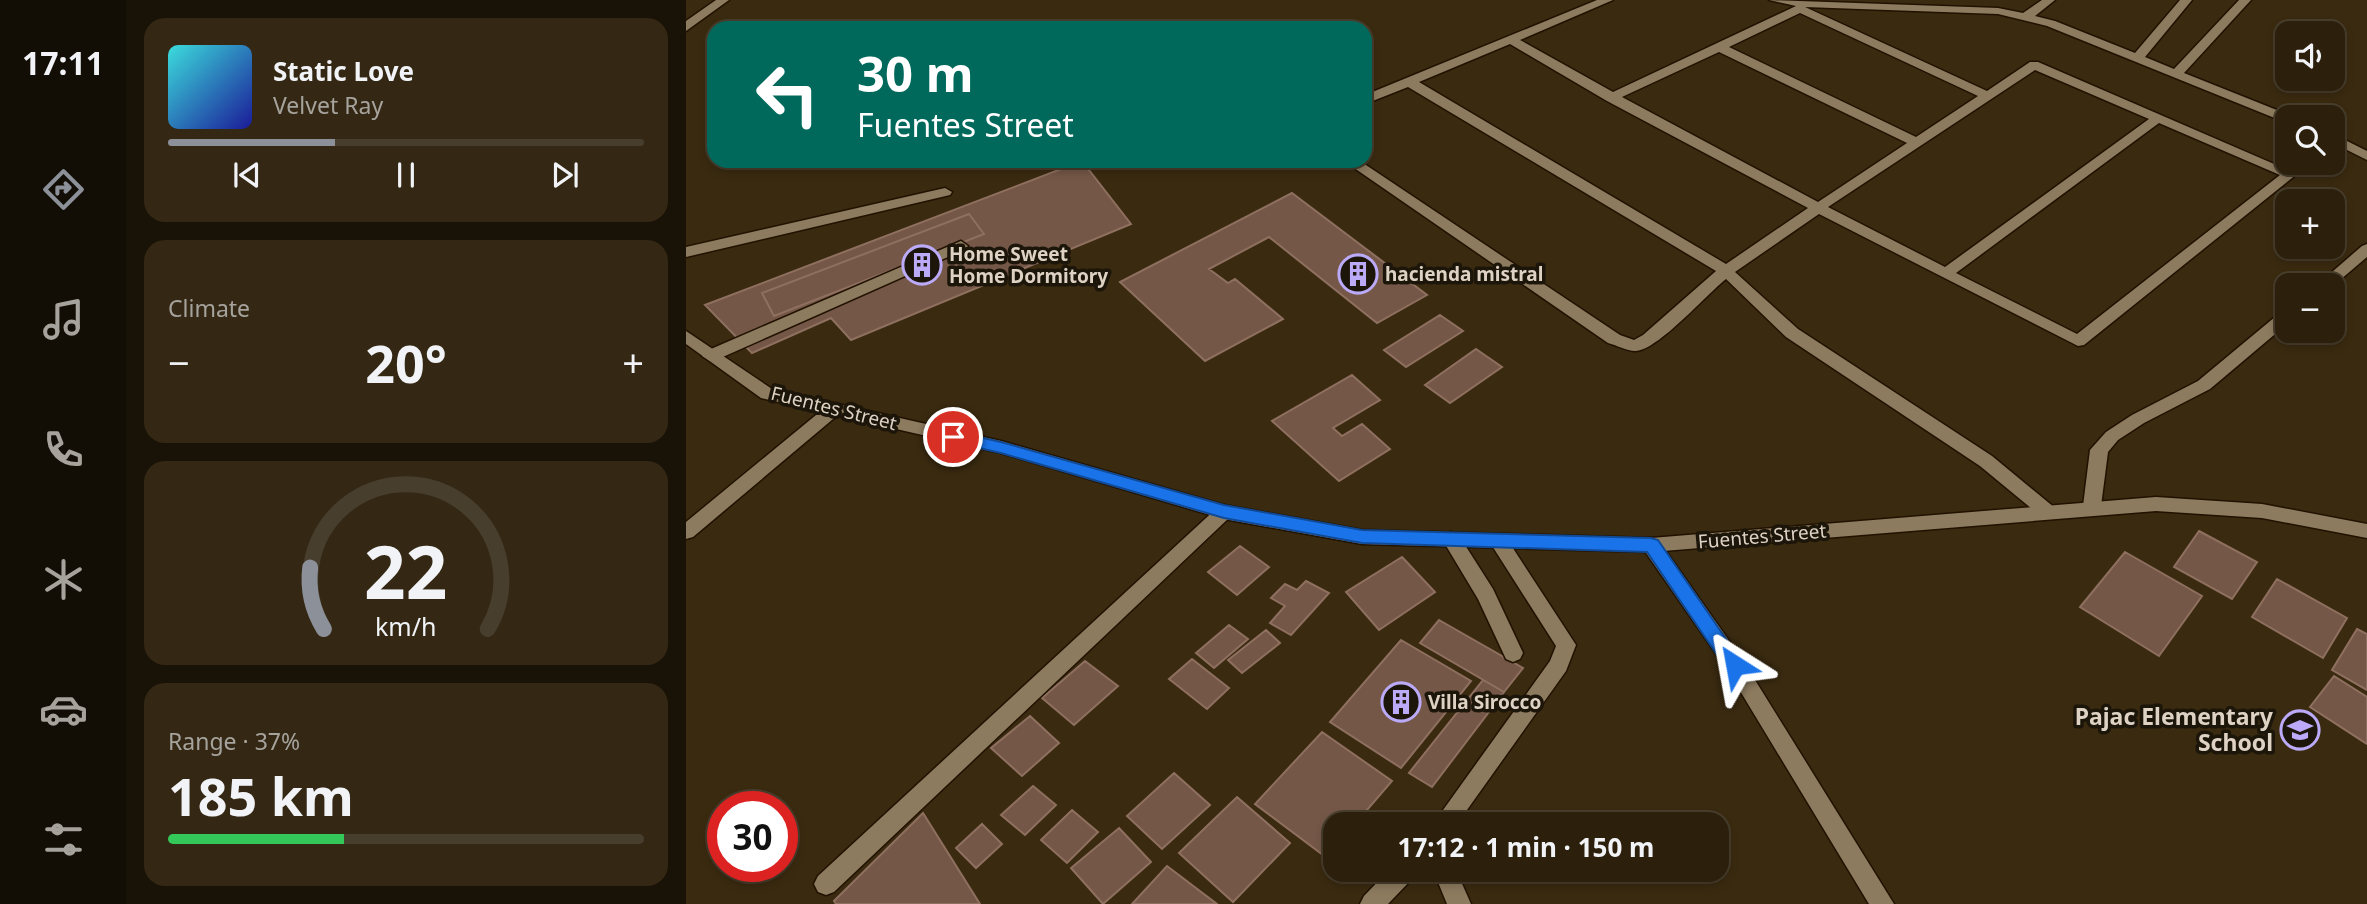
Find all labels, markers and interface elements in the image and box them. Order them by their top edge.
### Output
map controls [2275,21,2345,343]
button: sound [2275,21,2345,91]
text: 30 m [857,40,974,106]
text: 17:11 [22,41,104,84]
icon: left [742,49,833,140]
text: Static Love [273,53,414,89]
text: Velvet Ray [273,89,383,121]
text: Fuentes Street [857,103,1074,146]
button: search [2275,105,2345,175]
icon: previous [228,156,266,194]
icon: pause [387,156,425,194]
icon: next [546,156,584,194]
icon: directions [39,165,88,214]
button: + [2275,189,2345,259]
place label: Home Sweet Home Dormitory [949,241,1108,289]
building icon: Home Sweet Home Dormitory [901,244,943,286]
building icon: hacienda mistral [1337,253,1379,295]
place label: hacienda mistral [1385,261,1543,287]
button: − [2275,273,2345,343]
text: Climate [168,292,250,324]
icon: music [39,295,88,344]
text: 20° [365,327,447,398]
text: − [168,336,190,388]
text: + [622,336,644,388]
street label: Fuentes Street [768,380,900,436]
pin [923,407,983,467]
icon: arrive [934,418,972,456]
icon: phone [39,425,88,474]
street label: Fuentes Street [1697,517,1827,555]
text: 22 [364,521,448,620]
icon: climate [39,555,88,604]
text: km/h [375,609,437,643]
position arrow [1698,628,1772,702]
building icon: Villa Sirocco [1380,681,1422,723]
icon: car [39,685,88,734]
place label: Villa Sirocco [1428,689,1541,715]
place label: Pajac Elementary School [2075,700,2274,758]
school or university icon: Pajac Elementary School [2279,709,2321,751]
text: Range · 37% [168,725,300,757]
text: 185 km [168,760,354,831]
speed limit sign: 30 [707,791,798,882]
icon: filters [39,815,88,864]
text: 17:12 · 1 min · 150 m [1398,829,1654,865]

